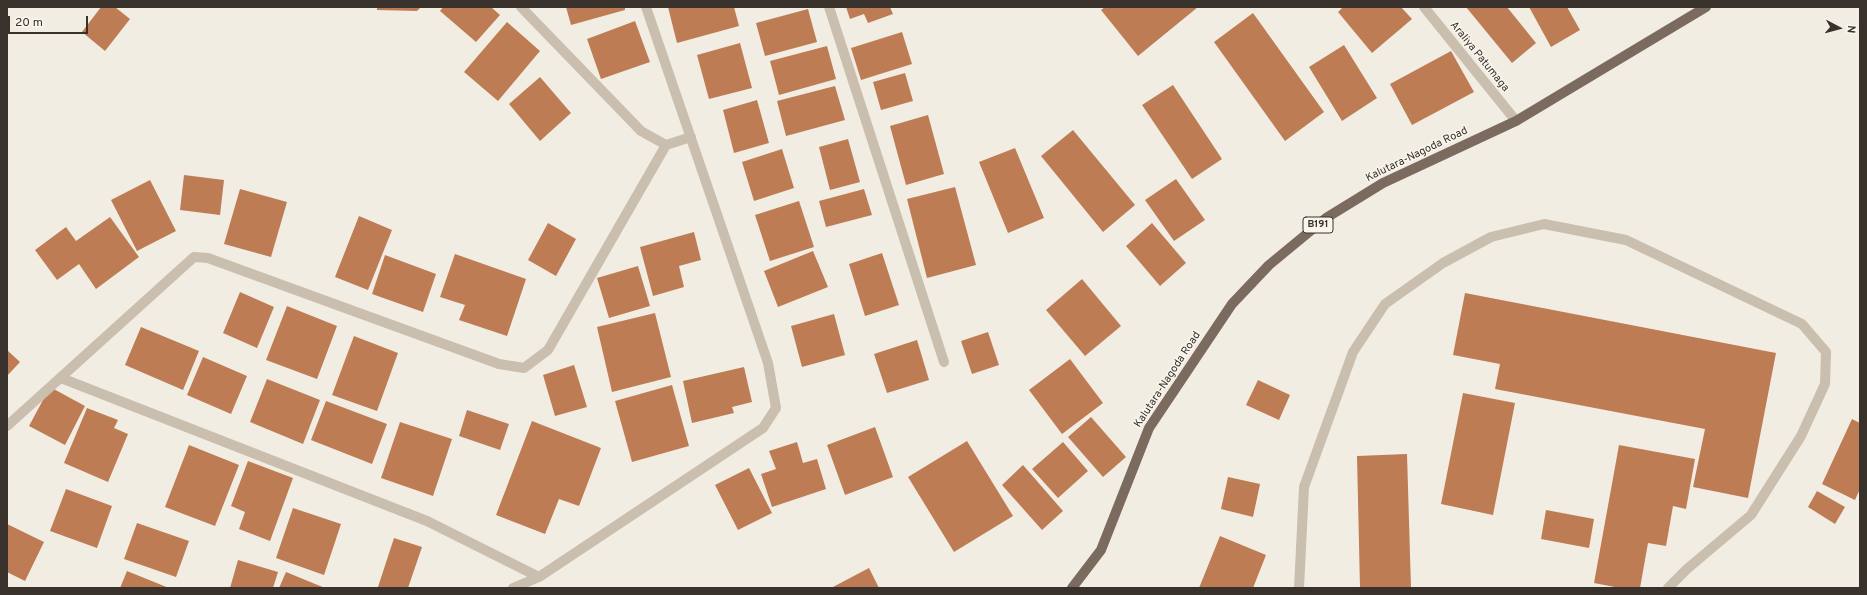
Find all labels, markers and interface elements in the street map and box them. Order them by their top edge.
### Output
scale bar [10,8,90,34]
north arrow [1819,8,1859,48]
text: 20 m [15,15,43,31]
street label: Araliya Patumaga [1447,19,1511,95]
text: N [1844,25,1858,34]
street label: Kalutara-Nagoda Road [1364,125,1470,185]
road number: B191 [1303,217,1333,233]
street label: Kalutara-Nagoda Road [1132,329,1204,431]

